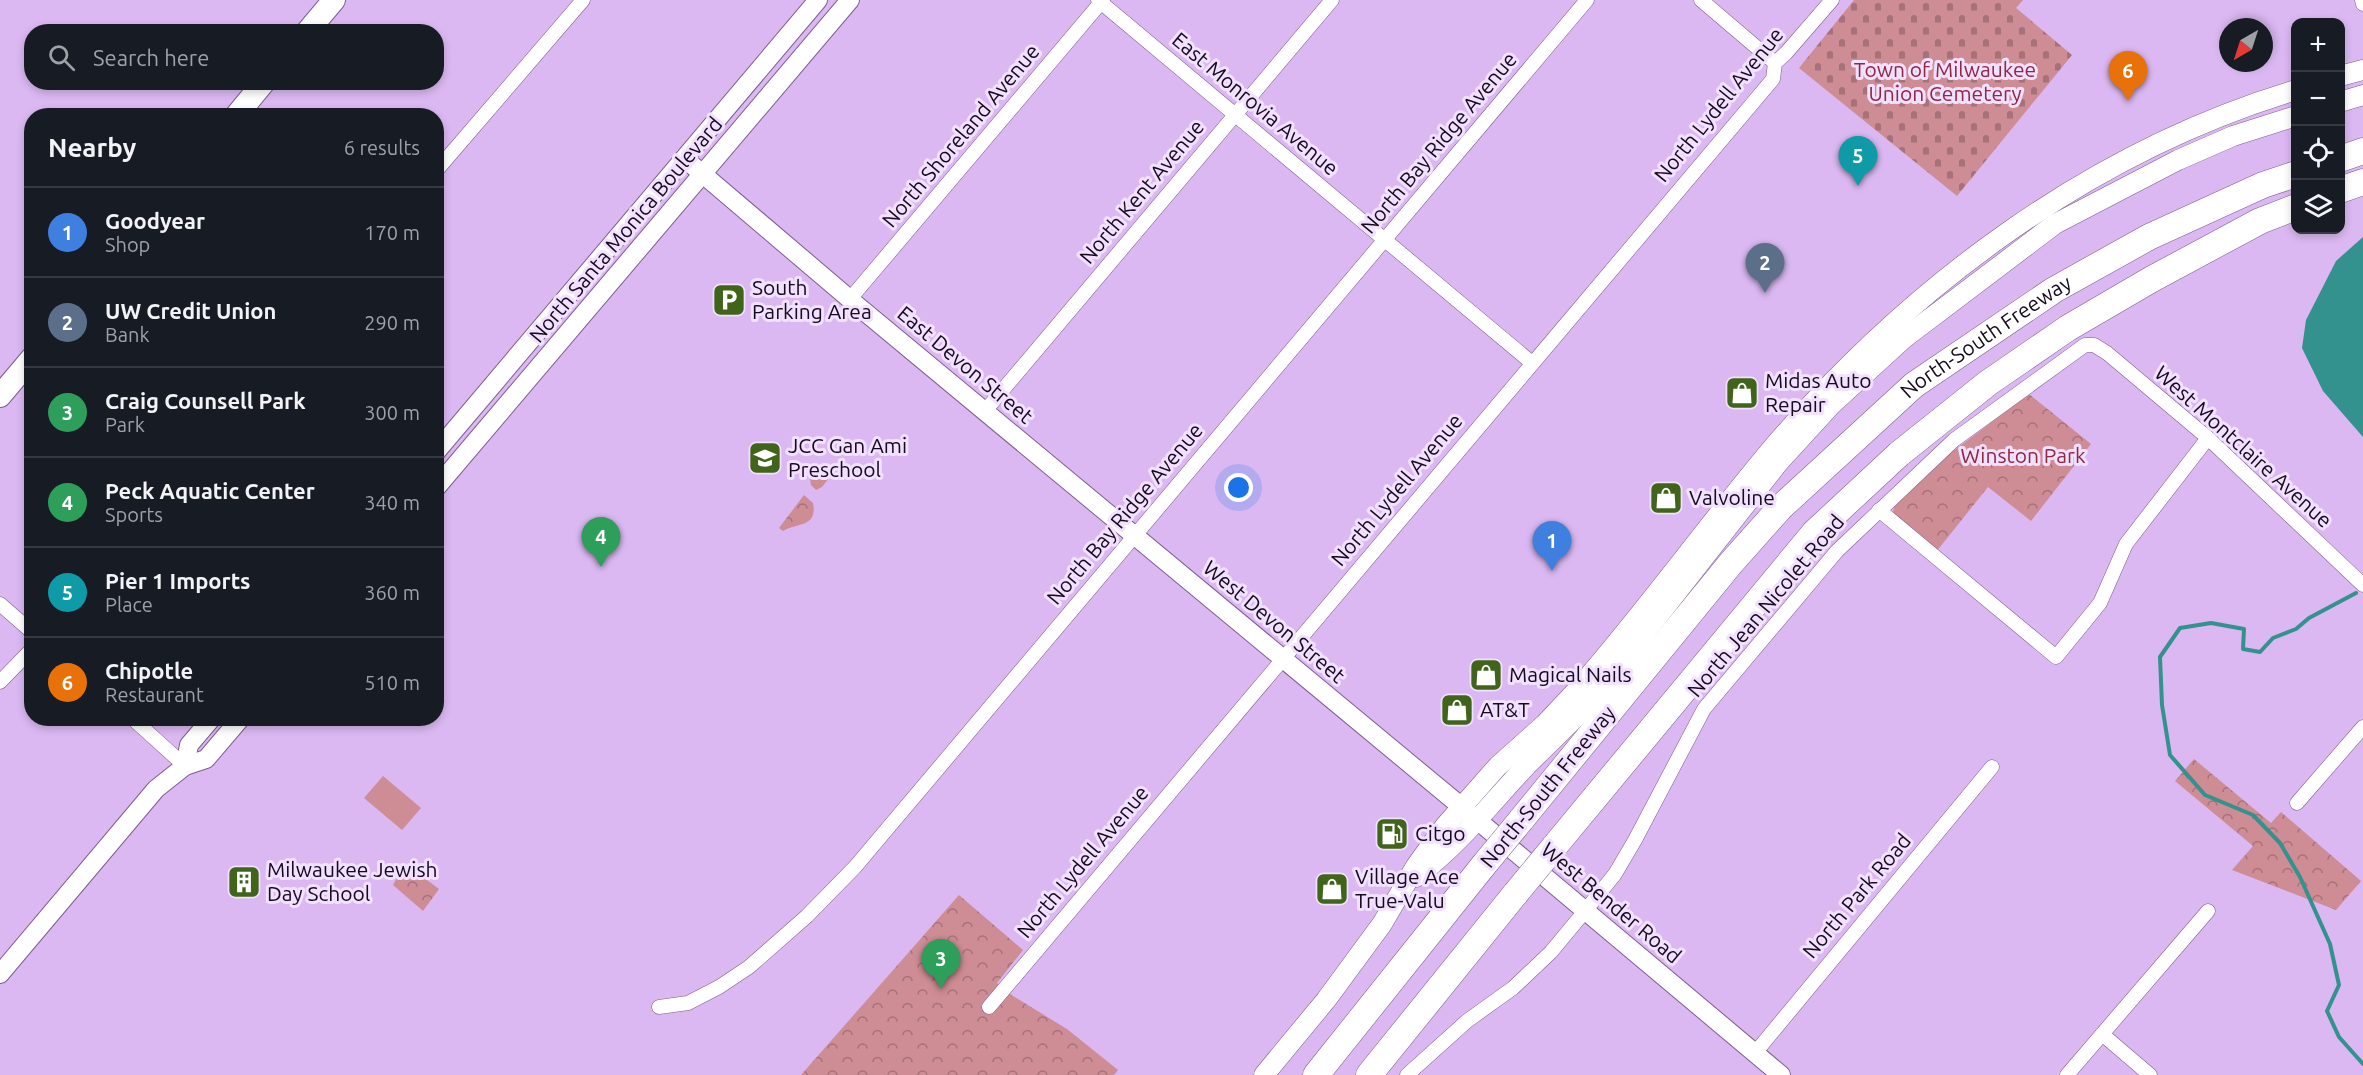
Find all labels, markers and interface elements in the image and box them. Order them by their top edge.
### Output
north arrow [2219,18,2273,72]
map controls [2291,18,2345,234]
button: + [2291,18,2345,72]
street label: North Lydell Avenue [1649,23,1788,186]
search box [24,24,444,90]
street label: East Monrovia Avenue [1168,27,1343,180]
street label: North Shoreland Avenue [877,39,1044,232]
icon: search [45,41,78,74]
text: Search here [93,45,209,70]
street label: North Bay Ridge Avenue [1355,47,1521,238]
pin: 6 [2108,51,2148,101]
park label: Town of Milwaukee Union Cemetery [1854,57,2036,105]
button: − [2291,72,2345,126]
street label: North Santa Monica Boulevard [524,112,727,347]
street label: North Kent Avenue [1074,115,1208,268]
button: locate [2291,126,2345,180]
text: Nearby [48,133,136,162]
text: 6 results [344,136,420,159]
pin: 5 [1838,136,1878,186]
button: layers [2291,180,2345,234]
text: Goodyear [105,208,205,233]
text: 1 [62,221,73,244]
text: 170 m [364,221,420,244]
text: Shop [105,233,150,256]
pin: 2 [1746,244,1784,293]
street label: North-South Freeway [1895,270,2075,403]
place label: South Parking Area [752,275,872,323]
parking icon: South Parking Area [711,282,747,318]
text: UW Credit Union [105,298,276,323]
street label: East Devon Street [893,301,1038,428]
text: 2 [62,311,73,334]
text: 290 m [364,311,420,334]
text: Bank [105,323,150,346]
street label: West Montclaire Avenue [2150,360,2337,532]
place label: Midas Auto Repair [1765,368,1872,416]
shop icon: Midas Auto Repair [1724,375,1760,411]
text: Craig Counsell Park [105,388,305,413]
text: 3 [62,401,73,424]
text: 300 m [364,401,420,424]
street label: North Lydell Avenue [1326,408,1467,570]
text: Park [105,413,145,436]
street label: North Bay Ridge Avenue [1041,418,1207,609]
place label: JCC Gan Ami Preschool [788,433,907,481]
school or university icon: JCC Gan Ami Preschool [747,440,783,476]
park label: Winston Park [1960,443,2086,467]
your location [1224,473,1253,502]
text: Peck Aquatic Center [105,478,315,503]
shop icon: Valvoline [1648,480,1684,516]
place label: Valvoline [1689,485,1775,509]
text: 4 [62,491,73,514]
text: 340 m [364,491,420,514]
text: Sports [105,503,163,526]
street label: North Jean Nicolet Road [1682,509,1848,701]
pin: 4 [582,518,620,567]
pin: 1 [1532,522,1572,571]
street label: West Devon Street [1199,555,1350,687]
text: Pier 1 Imports [105,568,251,593]
text: 5 [62,581,73,604]
text: 360 m [364,581,420,604]
text: Place [105,593,153,616]
shop icon: Magical Nails [1468,657,1504,693]
text: Chipotle [105,658,193,683]
place label: Magical Nails [1509,662,1632,686]
text: 6 [62,671,73,694]
text: 510 m [364,671,420,694]
text: Restaurant [105,683,204,706]
shop icon: AT&T [1439,692,1475,728]
place label: AT&T [1480,697,1530,721]
street label: North-South Freeway [1475,701,1620,872]
street label: North Lydell Avenue [1012,780,1153,942]
fuel station icon: Citgo [1374,816,1410,852]
place label: Citgo [1415,821,1466,845]
street label: North Park Road [1797,828,1915,963]
street label: West Bender Road [1537,837,1686,968]
place label: Milwaukee Jewish Day School [267,857,438,905]
building icon: Milwaukee Jewish Day School [226,864,262,900]
place label: Village Ace True-Valu [1355,864,1459,912]
shop icon: Village Ace True-Valu [1314,871,1350,907]
pin: 3 [922,940,960,989]

